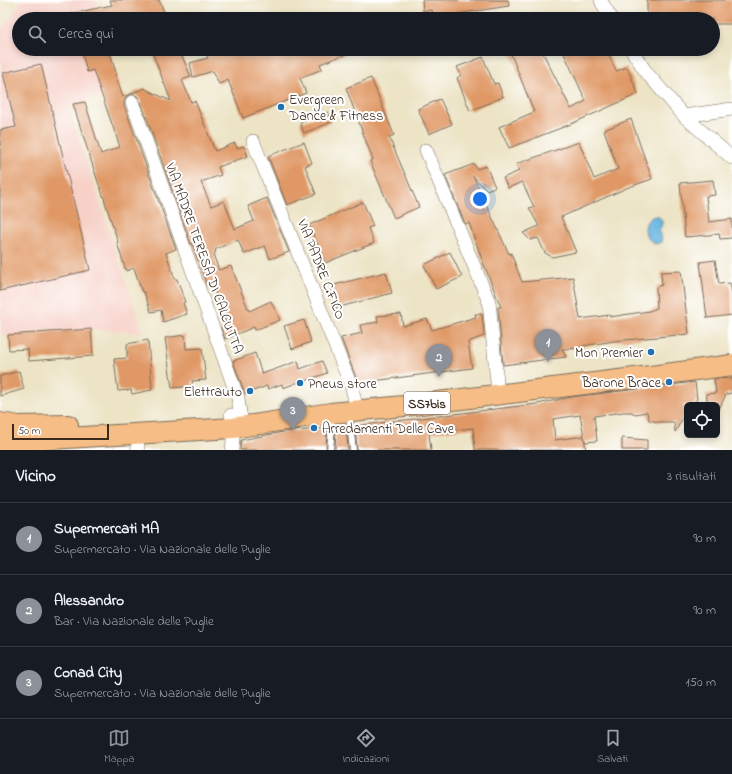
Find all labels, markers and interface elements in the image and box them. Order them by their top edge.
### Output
search box [12,12,720,56]
icon: search [26,23,48,45]
text: Cerca qui [58,23,114,45]
place label: Evergreen Dance & Fitness [288,90,383,127]
marker: Evergreen Dance & Fitness [276,102,286,112]
street label: VIA MADRE TERESA DI CALCUTTA [159,159,248,357]
your location [470,189,490,209]
street label: VIA PADRE C.FICO [291,215,350,323]
pin: 1 [535,329,561,362]
place label: Mon Premier [575,343,644,364]
pin: 2 [426,344,452,377]
marker: Mon Premier [646,347,656,357]
place label: Barone Brace [581,373,662,394]
place label: Pneus store [308,374,377,395]
marker: Barone Brace [664,377,674,387]
marker: Pneus store [295,378,305,388]
place label: Elettrauto [184,382,242,403]
marker: Elettrauto [245,386,255,396]
road number: SS7bis [404,392,450,414]
pin: 3 [280,397,306,430]
map controls [684,402,720,438]
button: locate [684,402,720,438]
place label: Arredamenti Delle Cave [322,419,455,440]
scale bar [12,422,109,441]
text: 50 m [18,423,40,439]
marker: Arredamenti Delle Cave [309,423,319,433]
text: Vicino [16,464,56,489]
text: 3 risultati [667,467,716,486]
text: Supermercati MA [54,518,159,540]
text: 1 [27,529,31,548]
text: 90 m [693,529,716,548]
text: Supermercato · Via Nazionale delle Puglie [54,540,271,559]
text: Alessandro [54,590,124,612]
text: 2 [26,601,32,620]
text: 90 m [693,601,716,620]
text: Bar · Via Nazionale delle Puglie [54,612,214,631]
text: Conad City [54,662,122,684]
text: 3 [26,673,32,692]
text: 150 m [685,673,716,692]
text: Supermercato · Via Nazionale delle Puglie [54,684,271,703]
tab: Mappa [104,727,135,767]
tab: Indicazioni [343,727,389,767]
tab: Salvati [597,727,628,767]

